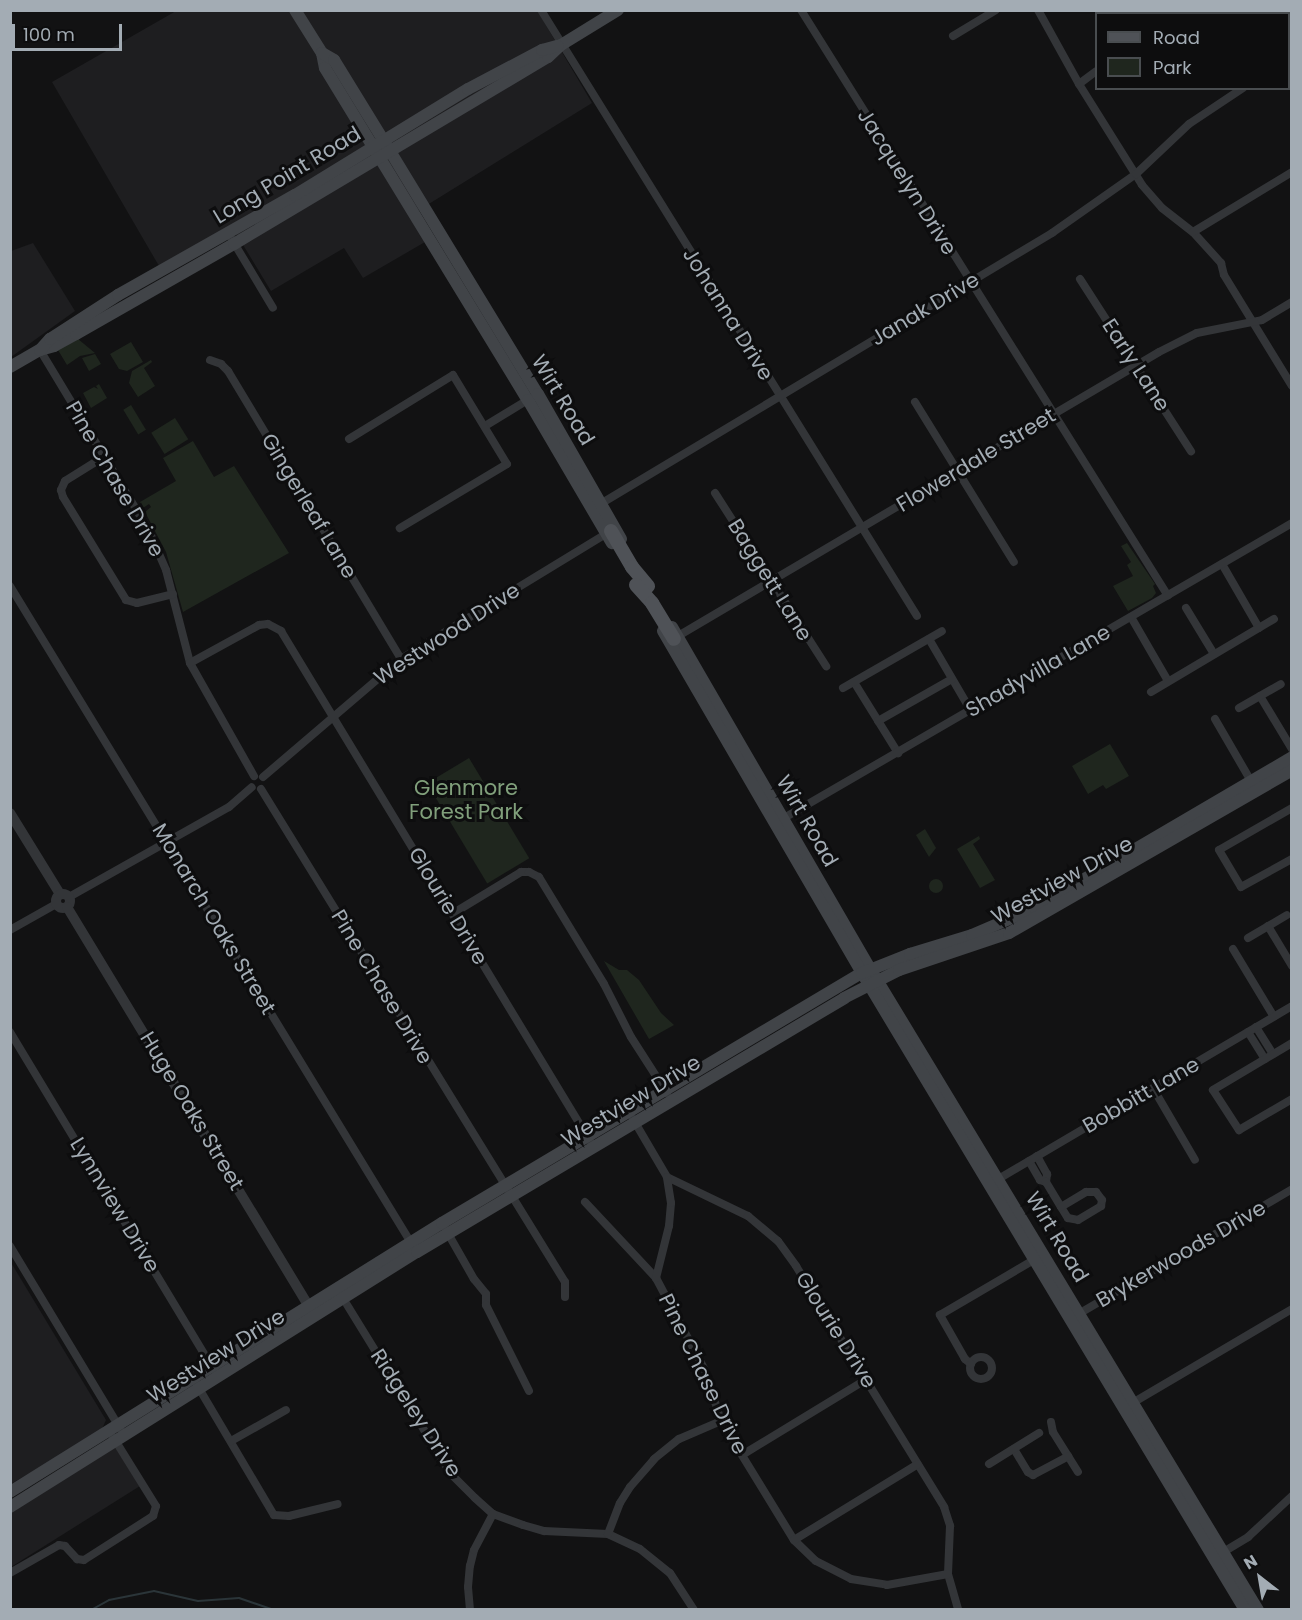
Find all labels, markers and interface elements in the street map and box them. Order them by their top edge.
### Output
scale bar [15,12,124,50]
legend [1095,12,1290,90]
text: 100 m [23,22,75,47]
text: Road [1153,25,1200,50]
text: Park [1153,55,1192,80]
street label: Jacquelyn Drive [852,104,962,260]
street label: Long Point Road [209,121,365,229]
street label: Johanna Drive [677,243,779,385]
street label: Janak Drive [866,267,984,351]
street label: Early Lane [1097,314,1175,416]
street label: Wirt Road [526,350,600,450]
street label: Pine Chase Drive [60,397,170,561]
street label: Flowerdale Street [892,403,1060,517]
street label: Gingerleaf Lane [256,429,362,583]
street label: Baggett Lane [722,514,818,646]
street label: Westwood Drive [369,578,525,690]
street label: Shadyvilla Lane [961,619,1115,723]
street label: Wirt Road [771,771,843,871]
park label: Glenmore Forest Park [409,775,523,825]
street label: Monarch Oaks Street [147,819,281,1019]
street label: Westview Drive [987,831,1137,929]
street label: Glourie Drive [403,843,493,969]
street label: Pine Chase Drive [326,905,438,1069]
street label: Huge Oaks Street [135,1027,249,1195]
street label: Westview Drive [557,1050,705,1152]
street label: Bobbitt Lane [1078,1051,1204,1139]
street label: Lynnview Drive [65,1133,165,1277]
street label: Wirt Road [1020,1187,1094,1287]
street label: Brykerwoods Drive [1092,1195,1270,1313]
street label: Glourie Drive [790,1267,882,1393]
street label: Pine Chase Drive [653,1290,753,1458]
street label: Westview Drive [143,1304,289,1408]
street label: Ridgeley Drive [365,1344,467,1482]
north arrow [1230,1548,1290,1608]
text: N [1239,1549,1262,1575]

